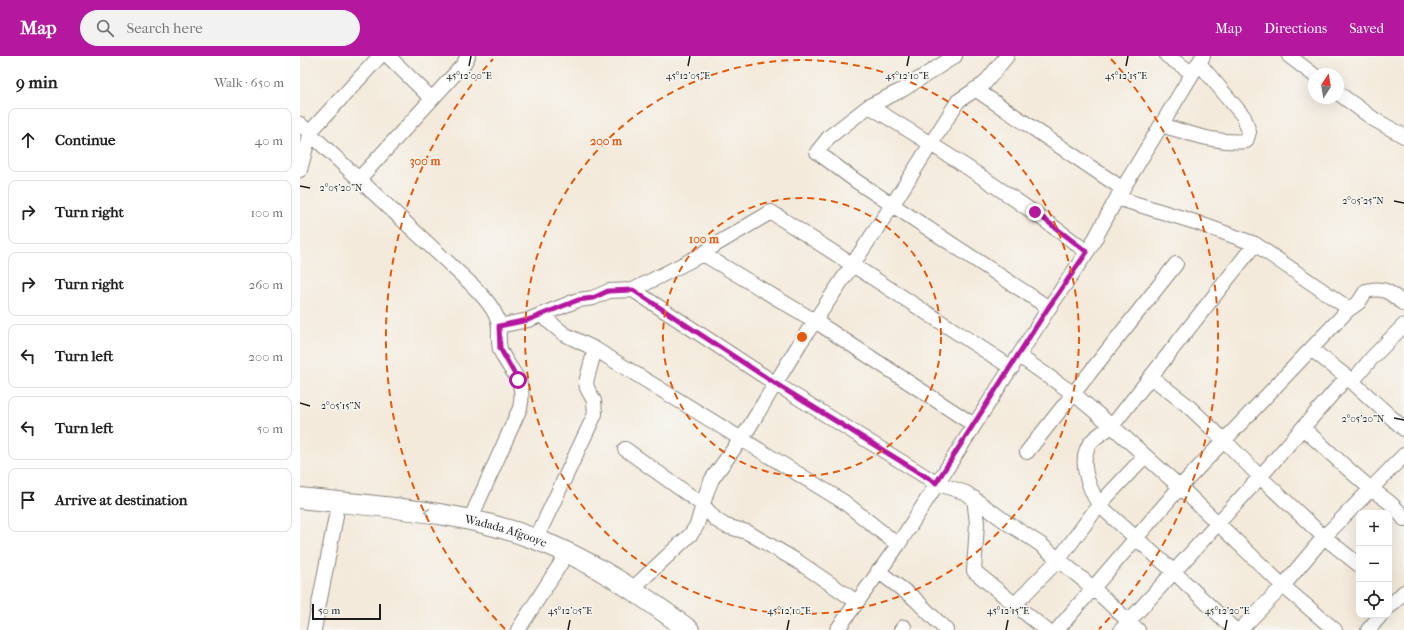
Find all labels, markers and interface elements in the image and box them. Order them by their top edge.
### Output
search box [80,10,360,46]
text: Map [20,17,56,39]
icon: search [94,17,116,39]
text: Search here [126,19,203,37]
text: Map [1215,20,1242,37]
text: Directions [1264,20,1327,37]
text: Saved [1349,20,1384,37]
north arrow [1308,68,1344,104]
text: 45°12'00"E [446,70,492,82]
text: 45°12'05"E [666,70,710,82]
text: 45°12'10"E [885,70,929,82]
text: 45°12'15"E [1105,70,1147,82]
text: 9 min [16,72,58,92]
text: Walk · 650 m [214,75,284,90]
icon: ahead [17,129,39,151]
text: Continue [55,131,115,149]
text: 40 m [255,133,283,148]
text: 200 m [590,134,623,148]
text: 300 m [410,154,441,169]
text: 2°05'20"N [320,182,363,194]
text: 2°05'25"N [1342,195,1384,207]
icon: right [17,201,39,223]
text: Turn right [55,203,124,221]
route end [1026,203,1044,221]
text: 100 m [250,205,283,220]
text: 100 m [689,232,720,246]
icon: right [17,273,39,295]
text: Turn right [55,275,124,293]
text: 260 m [249,277,283,292]
centre of rings [795,330,809,344]
icon: left [17,345,39,367]
text: Turn left [55,347,113,365]
text: 200 m [248,349,283,364]
route start [509,371,527,389]
text: 2°05'15"N [321,400,361,412]
text: 2°05'20"N [1342,413,1385,425]
icon: left [17,417,39,439]
text: Turn left [55,419,113,437]
text: 50 m [257,421,283,436]
icon: arrive [17,489,39,511]
text: Arrive at destination [55,491,187,509]
one-way arrow [424,508,430,517]
map controls [1356,510,1392,618]
button: + [1356,510,1392,546]
street label: Wadada Afgooye [463,512,549,550]
button: − [1356,546,1392,582]
button: locate [1356,582,1392,618]
scale bar [312,602,381,621]
text: 50 m [318,604,340,617]
text: 45°12'05"E [548,605,592,617]
text: 45°12'10"E [767,605,811,617]
text: 45°12'15"E [987,605,1029,617]
text: 45°12'20"E [1204,605,1250,617]

